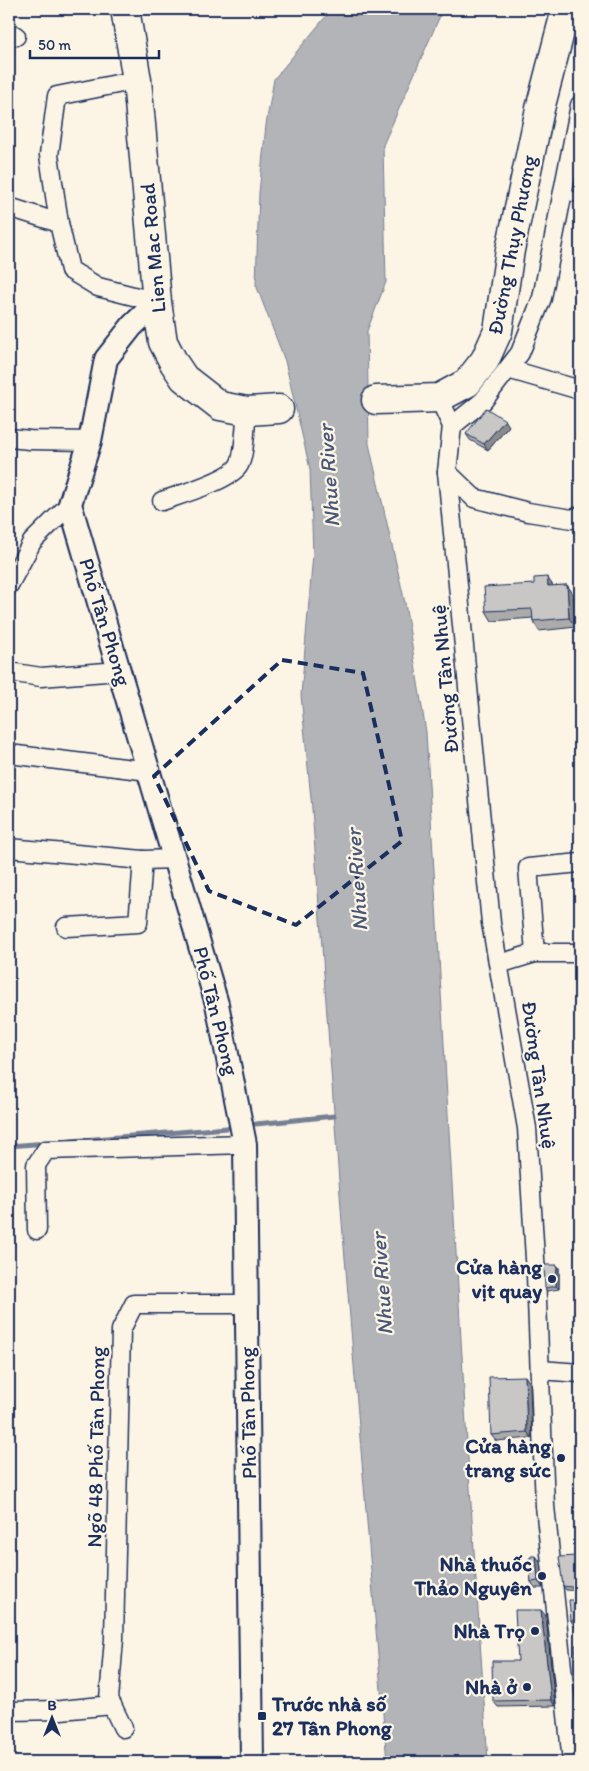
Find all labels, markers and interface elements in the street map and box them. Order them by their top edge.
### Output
scale bar [30,28,159,60]
text: 50 m [38,36,71,54]
street label: Đường Thụy Phương [482,153,541,337]
street label: Lien Mac Road [134,182,171,314]
water label: Nhue River [311,421,346,528]
street label: Phố Tân Phong [74,555,137,689]
street label: Đường Tân Nhuệ [426,604,463,754]
water label: Nhue River [339,825,374,932]
street label: Phố Tân Phong [188,944,245,1078]
street label: Đường Tân Nhuệ [517,999,562,1150]
water label: Nhue River [364,1229,399,1336]
place label: Cửa hàng vịt quay [456,1254,543,1304]
marker: Cửa hàng vịt quay [546,1273,558,1285]
street label: Ngõ 48 Phố Tân Phong [81,1346,110,1548]
street label: Phố Tân Phong [234,1346,261,1479]
place label: Cửa hàng trang sức [465,1433,552,1483]
marker: Cửa hàng trang sức [555,1452,567,1464]
place label: Nhà thuốc Thảo Nguyên [413,1551,532,1601]
marker: Nhà thuốc Thảo Nguyên [536,1570,548,1582]
place label: Nhà Trọ [453,1618,525,1643]
marker: Nhà Trọ [529,1625,541,1637]
place label: Nhà ở [465,1674,518,1699]
marker: Nhà ở [521,1681,533,1693]
place label: Trước nhà số 27 Tân Phong [271,1691,393,1741]
north arrow [28,1694,78,1744]
text: B [47,1697,57,1714]
marker: Trước nhà số 27 Tân Phong [256,1710,268,1722]

